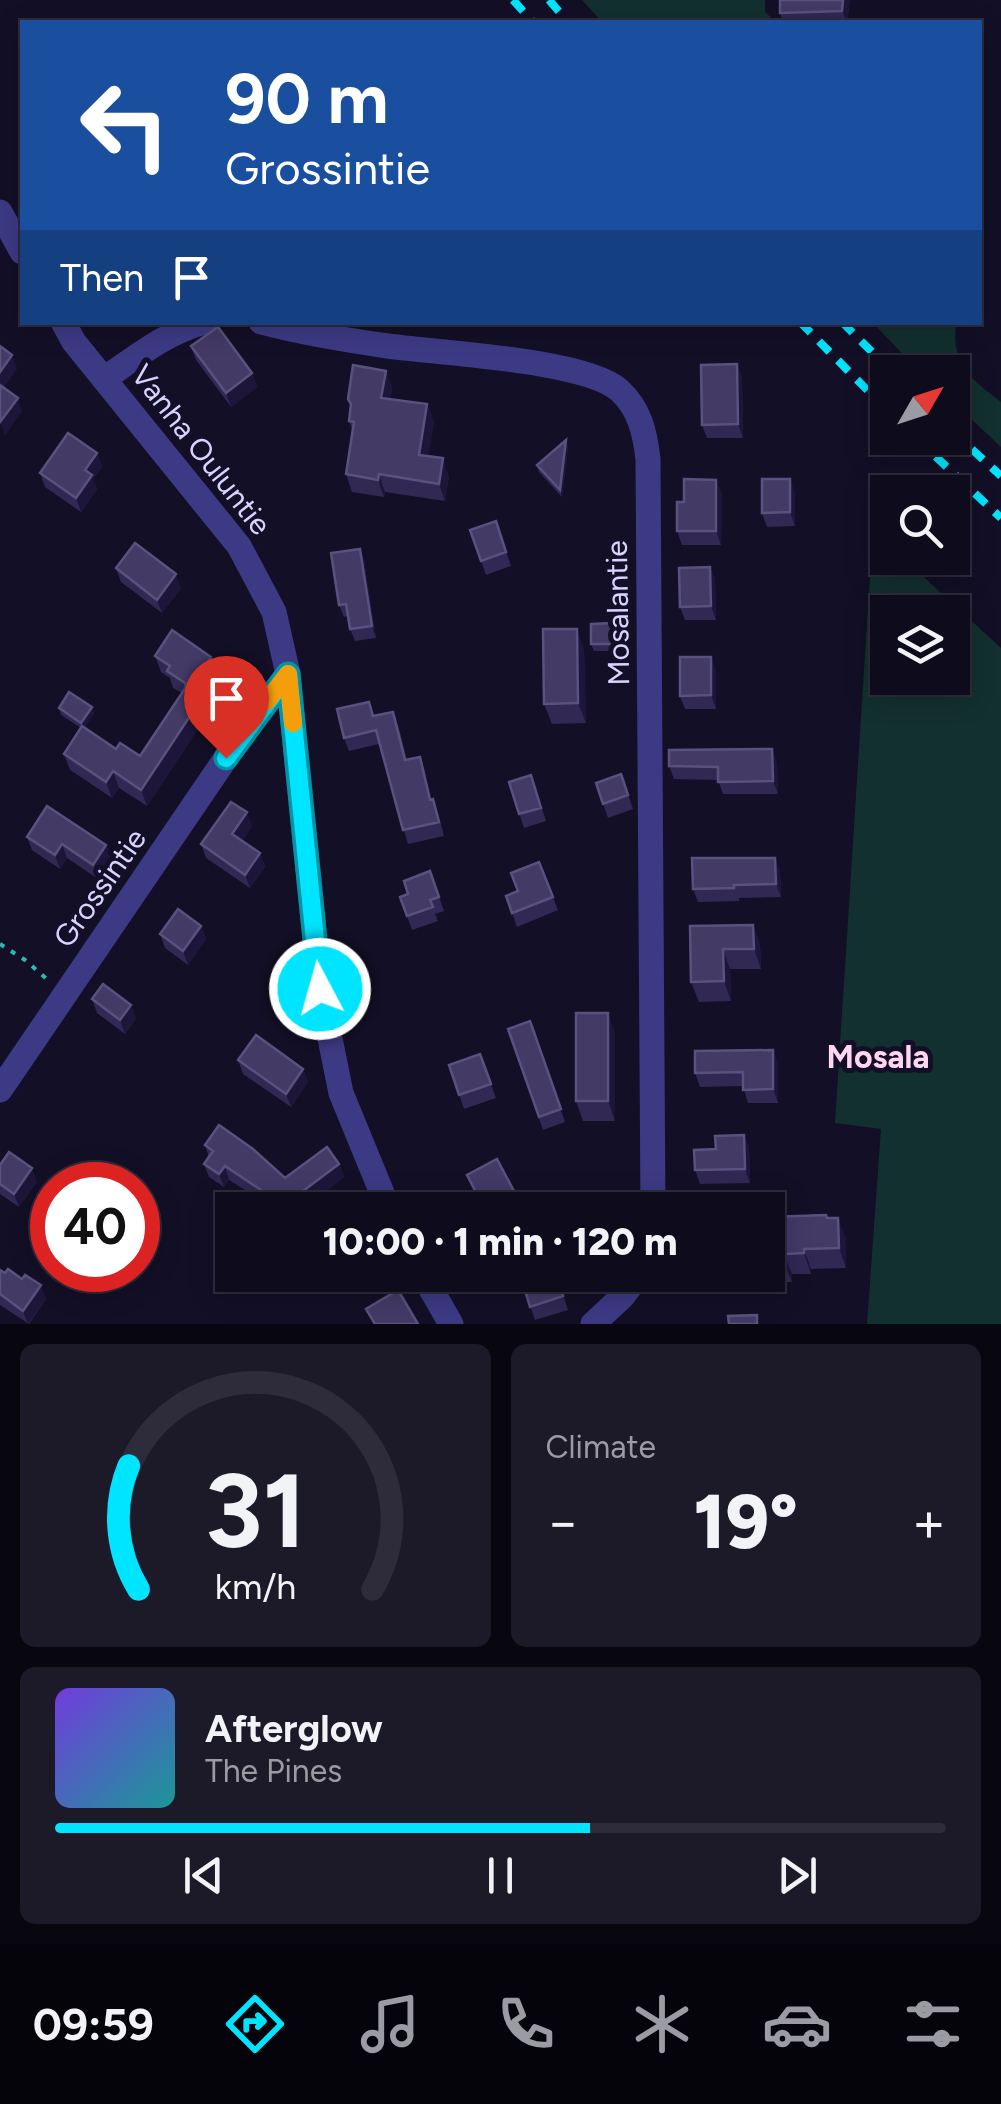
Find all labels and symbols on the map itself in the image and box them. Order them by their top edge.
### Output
north arrow [870,355,970,455]
street label: Vanha Ouluntie [123,357,279,542]
street label: Mosalantie [598,540,637,686]
pin [184,656,269,759]
street label: Grossintie [45,821,154,954]
position arrow [268,937,372,1041]
district label: Mosala [827,1038,929,1076]
speed limit sign: 40 [30,1162,160,1292]

